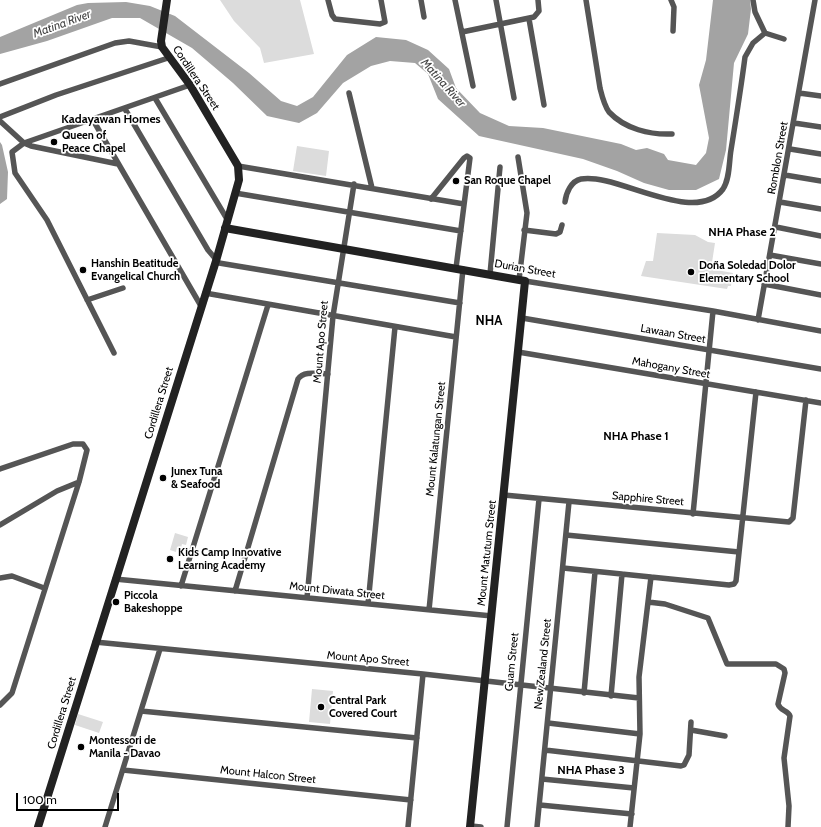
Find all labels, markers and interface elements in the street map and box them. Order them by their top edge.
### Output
water label: Matina River [31,7,93,41]
street label: Cordillera Street [170,43,222,113]
water label: Matina River [417,56,469,110]
district label: Kadayawan Homes [61,112,161,126]
street label: Romblon Street [765,121,791,195]
place label: Queen of Peace Chapel [62,129,126,155]
marker: Queen of Peace Chapel [49,137,59,147]
place label: San Roque Chapel [464,174,551,188]
marker: San Roque Chapel [451,176,461,186]
district label: NHA Phase 2 [708,225,776,239]
place label: Hanshin Beatitude Evangelical Church [91,257,180,283]
street label: Durian Street [493,257,557,281]
place label: Doña Soledad Dolor Elementary School [699,259,796,285]
marker: Hanshin Beatitude Evangelical Church [78,265,88,275]
marker: Doña Soledad Dolor Elementary School [686,267,696,277]
street label: Mount Apo Street [311,300,331,384]
district label: NHA [476,313,502,329]
street label: Lawaan Street [639,322,707,346]
street label: Mahogany Street [631,355,711,381]
street label: Cordillera Street [142,365,176,441]
street label: Mount Kalatungan Street [423,381,449,497]
district label: NHA Phase 1 [603,429,669,443]
place label: Junex Tuna & Seafood [171,465,222,491]
marker: Junex Tuna & Seafood [158,473,168,483]
street label: Sapphire Street [612,489,684,509]
street label: Mount Matutum Street [475,499,499,607]
place label: Kids Camp Innovative Learning Academy [178,546,281,572]
marker: Kids Camp Innovative Learning Academy [165,554,175,564]
street label: Mount Diwata Street [289,579,385,603]
place label: Piccola Bakeshoppe [124,589,182,615]
marker: Piccola Bakeshoppe [111,597,121,607]
street label: New Zealand Street [532,618,554,710]
street label: Guam Street [502,632,522,692]
street label: Mount Apo Street [326,649,410,669]
street label: Cordillera Street [45,675,79,751]
place label: Central Park Covered Court [329,694,397,720]
marker: Central Park Covered Court [316,702,326,712]
place label: Montessori de Manila - Davao [89,734,160,760]
marker: Montessori de Manila - Davao [76,742,86,752]
street label: Mount Halcon Street [219,763,317,787]
district label: NHA Phase 3 [557,763,625,777]
scale bar [18,785,121,811]
text: 100 m [23,792,57,807]

